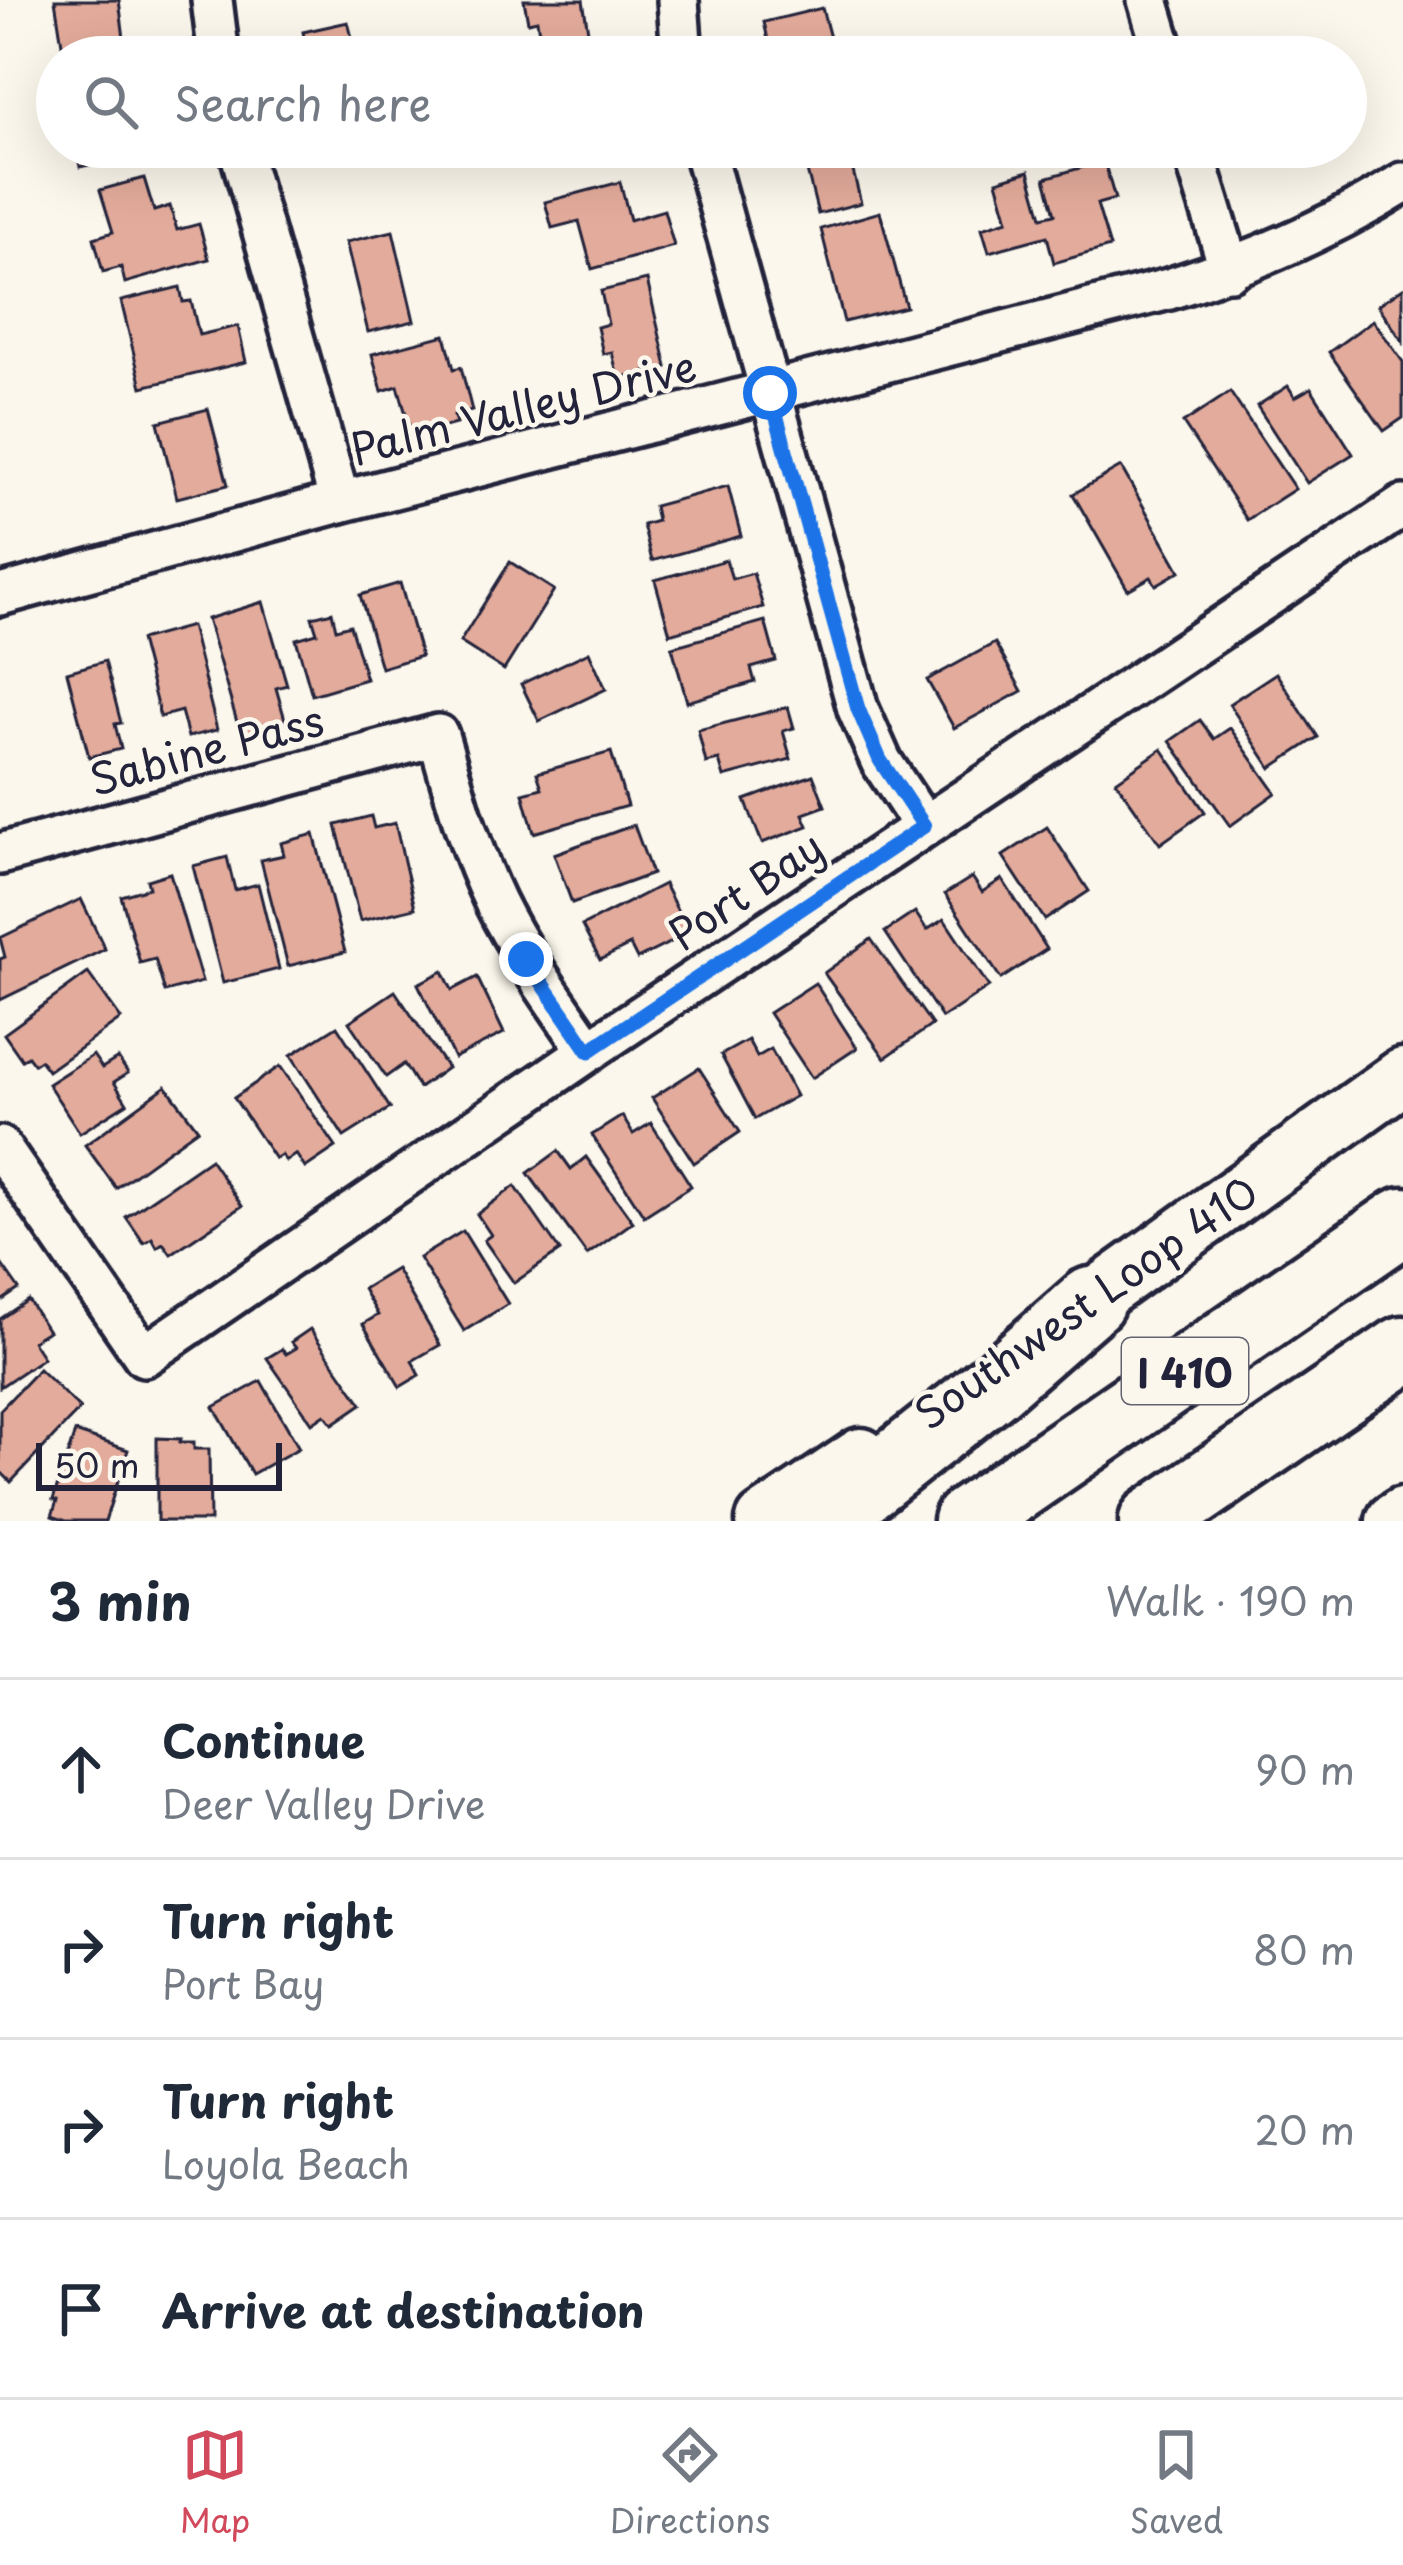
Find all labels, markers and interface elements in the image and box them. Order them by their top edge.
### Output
search box [36,36,1367,168]
text: Search here [174,68,431,136]
icon: search [78,69,144,135]
street label: Palm Valley Drive [344,333,702,479]
route start [743,366,797,420]
street label: Sabine Pass [82,686,330,810]
street label: Port Bay [655,814,835,964]
route end [499,932,553,986]
street label: Southwest Loop 410 [901,1159,1269,1443]
road number: I 410 [1122,1338,1248,1404]
scale bar [36,1437,282,1490]
text: 50 m [54,1439,140,1489]
text: 3 min [48,1561,192,1638]
text: Walk · 190 m [1106,1570,1355,1629]
text: Continue [162,1705,365,1773]
icon: ahead [48,1736,114,1802]
text: 90 m [1255,1739,1355,1798]
text: Deer Valley Drive [162,1773,486,1832]
text: Turn right [162,1885,394,1953]
icon: right [48,1916,114,1982]
text: 80 m [1253,1919,1355,1978]
text: Port Bay [162,1953,324,2012]
text: Turn right [162,2065,394,2133]
icon: right [48,2096,114,2162]
text: 20 m [1254,2099,1355,2158]
text: Loyola Beach [162,2133,410,2192]
text: Arrive at destination [162,2275,645,2343]
icon: arrive [48,2276,114,2342]
tab: Map [180,2422,250,2544]
tab: Directions [610,2422,770,2544]
tab: Saved [1130,2422,1223,2544]

